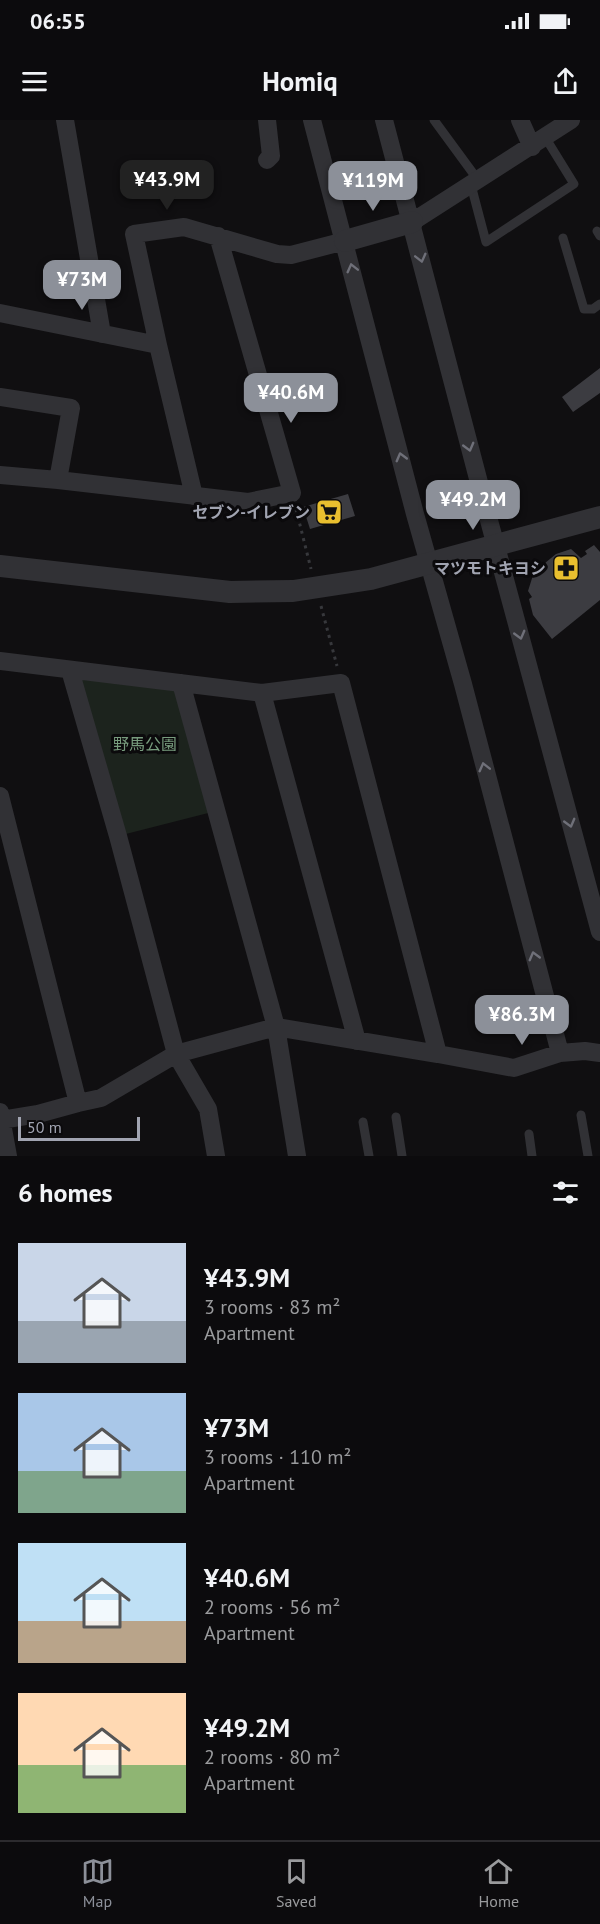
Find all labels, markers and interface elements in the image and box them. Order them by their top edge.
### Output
text: 06:55 [30,7,86,35]
text: Homiq [262,64,338,98]
icon: menu [18,65,51,98]
icon: share [549,65,582,98]
pin: ¥43.9M [118,160,216,211]
pin: ¥119M [331,161,415,212]
text: ¥43.9M [134,166,200,192]
text: ¥119M [342,167,404,193]
one-way arrow [414,252,426,263]
pin: ¥73M [46,260,118,311]
one-way arrow [347,264,359,274]
text: ¥73M [57,266,107,292]
pin: ¥40.6M [242,373,340,424]
text: ¥40.6M [258,379,324,405]
one-way arrow [462,441,475,451]
one-way arrow [395,452,408,462]
pin: ¥49.2M [424,480,522,531]
text: ¥49.2M [440,486,506,512]
supermarket icon: セブン-イレブン [314,497,344,527]
place label: セブン-イレブン [192,502,310,522]
pharmacy icon: マツモトキヨシ [551,553,581,583]
place label: マツモトキヨシ [434,558,546,578]
one-way arrow [513,629,525,640]
park label: 野馬公園 [113,734,177,754]
one-way arrow [479,762,492,772]
one-way arrow [563,818,576,828]
one-way arrow [529,951,541,962]
pin: ¥86.3M [473,995,571,1046]
text: ¥86.3M [489,1001,555,1027]
scale bar [18,1114,140,1142]
text: 50 m [27,1117,62,1137]
text: 6 homes [18,1176,113,1209]
icon: filters [549,1176,582,1209]
text: ¥43.9M [204,1261,290,1294]
icon: home [66,1267,138,1339]
text: 3 rooms · 83 m² [204,1294,340,1320]
text: Apartment [204,1320,295,1346]
text: ¥73M [204,1411,269,1444]
icon: home [66,1417,138,1489]
text: 3 rooms · 110 m² [204,1444,351,1470]
text: Apartment [204,1470,295,1496]
text: ¥40.6M [204,1561,290,1594]
icon: home [66,1567,138,1639]
text: 2 rooms · 56 m² [204,1594,340,1620]
text: Apartment [204,1620,295,1646]
text: ¥49.2M [204,1711,290,1744]
icon: home [66,1717,138,1789]
text: 2 rooms · 80 m² [204,1744,340,1770]
text: Apartment [204,1770,295,1796]
tab: Map [81,1855,114,1911]
tab: Saved [276,1855,317,1911]
tab: Home [479,1855,519,1911]

